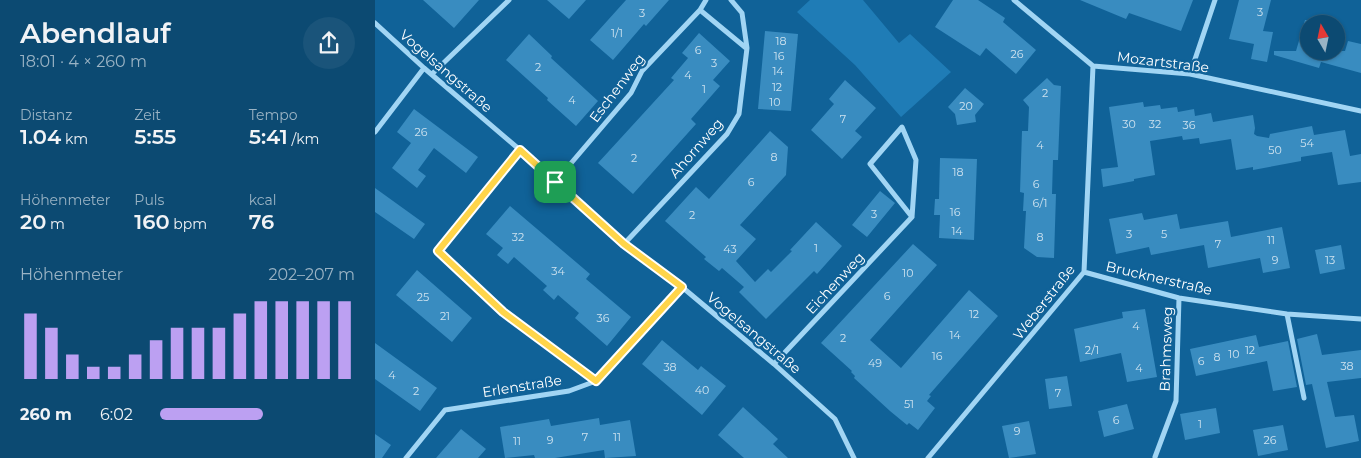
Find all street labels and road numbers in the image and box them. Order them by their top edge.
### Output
street label: Vogelsangstraße [396,26,496,116]
street label: Mozartstraße [1116,47,1210,77]
street label: Eschenweg [585,50,649,126]
street label: Ahornweg [665,114,727,182]
street label: Eichenweg [802,248,868,318]
street label: Brucknerstraße [1104,257,1214,299]
street label: Weberstraße [1009,261,1079,343]
street label: Vogelsangstraße [703,288,805,378]
street label: Brahmsweg [1156,306,1176,392]
street label: Erlenstraße [481,371,563,401]

